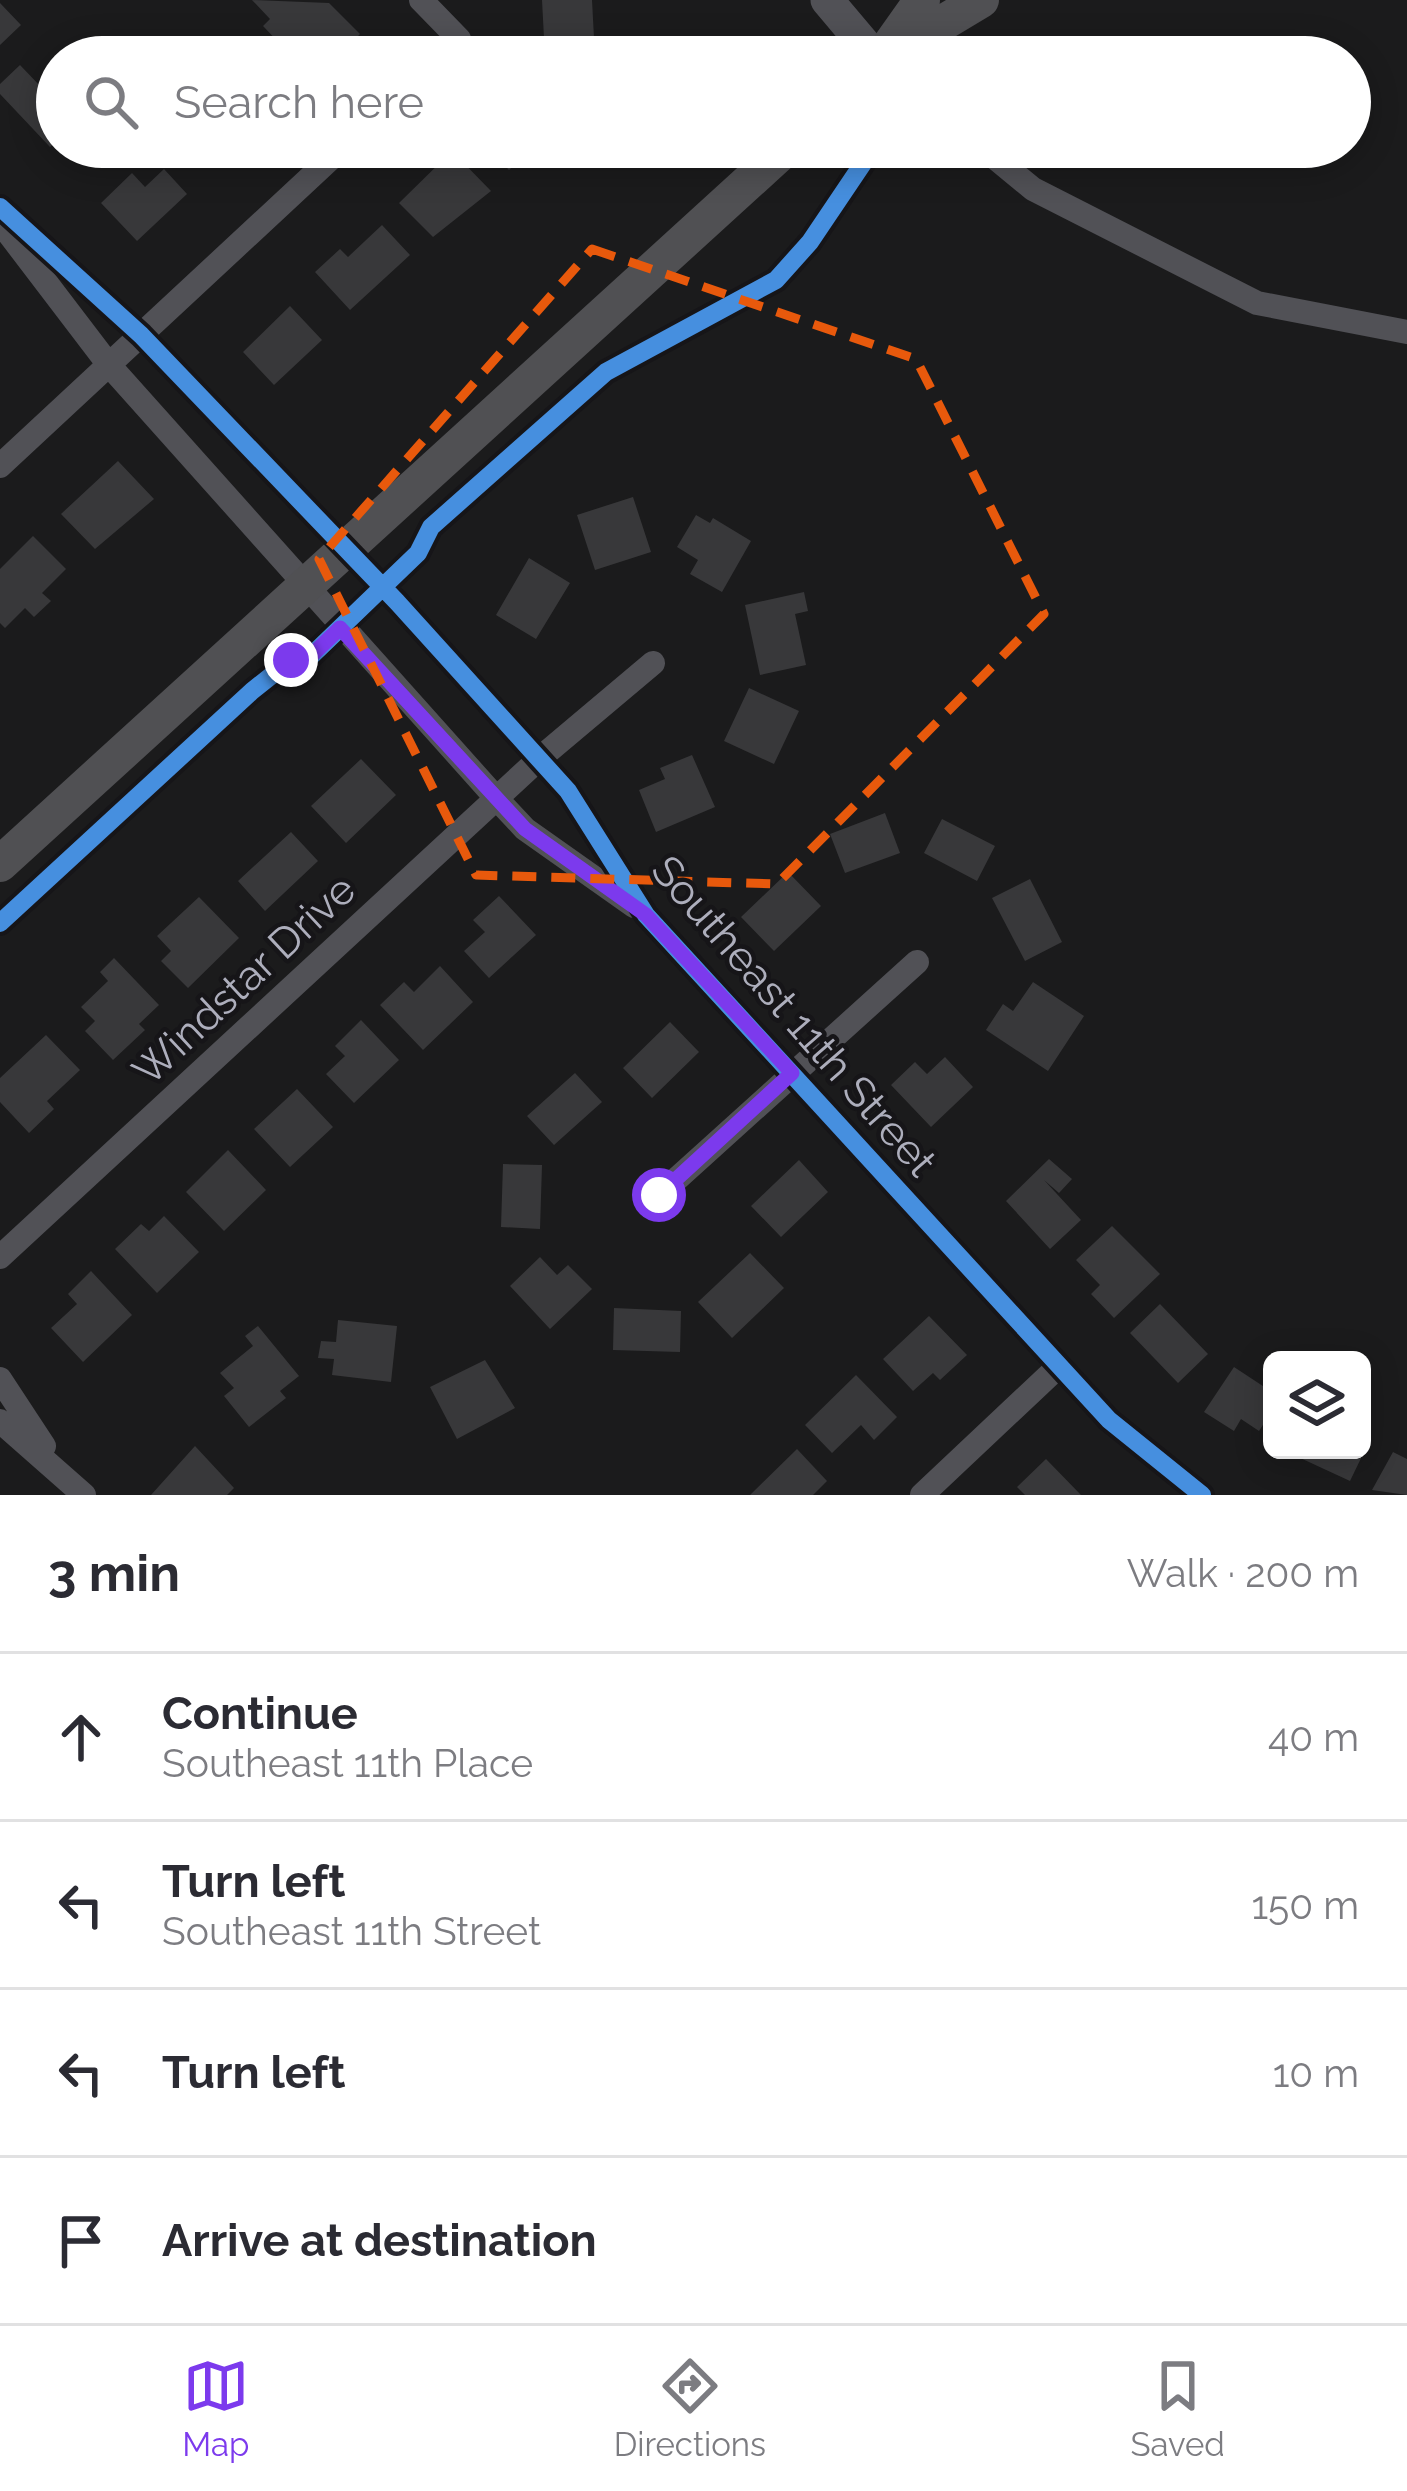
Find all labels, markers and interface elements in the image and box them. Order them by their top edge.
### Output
search box [36,36,1371,168]
icon: search [78,69,144,135]
text: Search here [174,76,424,129]
route end [264,633,318,687]
street label: Southeast 11th Street [642,846,946,1186]
street label: Windstar Drive [123,865,365,1095]
route start [632,1168,686,1222]
map controls [1263,1351,1371,1459]
button: layers [1263,1351,1371,1459]
text: 3 min [48,1543,180,1603]
text: Walk · 200 m [1127,1550,1359,1596]
text: Continue [162,1687,358,1740]
icon: ahead [48,1704,114,1770]
text: 40 m [1268,1714,1359,1760]
text: Southeast 11th Place [162,1740,533,1786]
text: Turn left [162,1855,345,1908]
icon: left [48,1872,114,1938]
text: 150 m [1251,1882,1359,1928]
text: Southeast 11th Street [162,1908,541,1954]
icon: left [48,2040,114,2106]
text: Turn left [162,2046,345,2099]
text: 10 m [1273,2050,1359,2096]
icon: arrive [48,2208,114,2274]
text: Arrive at destination [162,2214,597,2267]
tab: Map [182,2353,249,2464]
tab: Directions [614,2353,766,2464]
tab: Saved [1130,2353,1225,2464]

